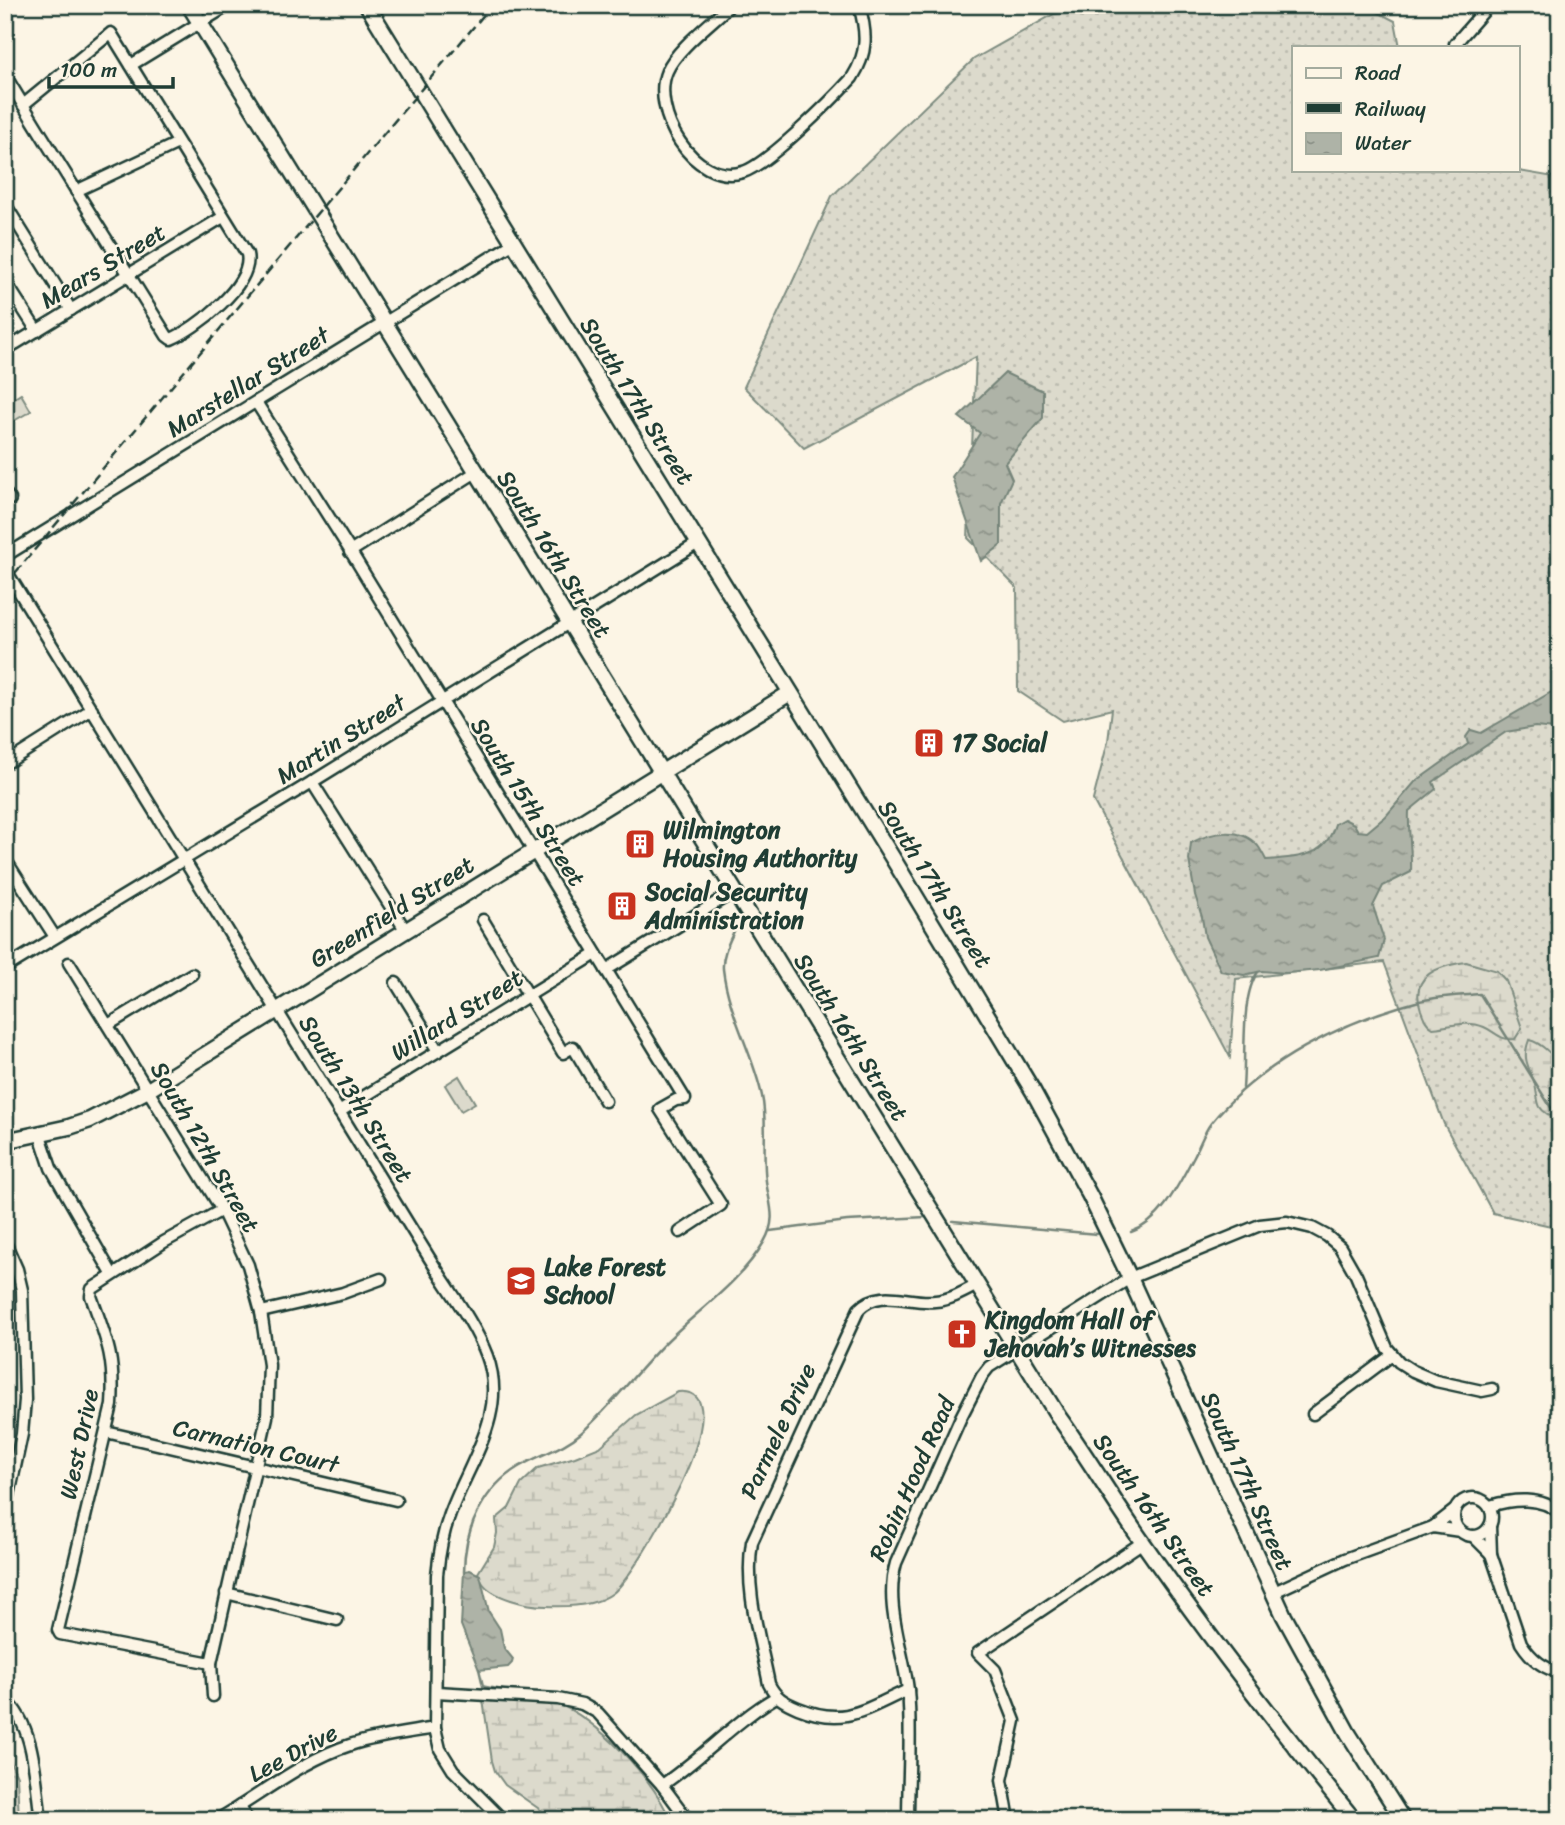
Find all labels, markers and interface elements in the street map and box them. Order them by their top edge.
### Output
scale bar [49,46,173,90]
legend [1292,46,1520,172]
text: 100 m [60,51,117,89]
text: Road [1355,54,1402,92]
text: Railway [1355,90,1426,128]
text: Water [1355,124,1412,162]
street label: Mears Street [32,212,174,320]
street label: South 17th Street [568,308,706,494]
street label: Marstellar Street [158,314,339,449]
street label: South 16th Street [485,461,623,647]
street label: Martin Street [268,682,416,796]
street label: South 15th Street [459,709,597,895]
place label: 17 Social [952,722,1048,764]
building icon: 17 Social [912,726,946,760]
street label: South 17th Street [866,791,1004,977]
place label: Wilmington Housing Authority [663,809,858,879]
building icon: Wilmington Housing Authority [623,827,657,861]
street label: Greenfield Street [301,844,483,980]
place label: Social Security Administration [644,871,808,941]
building icon: Social Security Administration [605,889,639,923]
street label: South 16th Street [782,944,920,1130]
street label: Willard Street [382,957,532,1073]
street label: South 13th Street [287,1006,425,1192]
street label: South 12th Street [139,1053,271,1241]
place label: Lake Forest School [543,1246,666,1316]
school or university icon: Lake Forest School [504,1264,538,1298]
place label: Kingdom Hall of Jehovah’s Witnesses [983,1299,1197,1369]
church icon: Kingdom Hall of Jehovah’s Witnesses [945,1317,979,1351]
street label: Parmele Drive [728,1356,828,1506]
street label: West Drive [47,1384,111,1503]
street label: South 17th Street [1189,1385,1305,1577]
street label: Robin Hood Road [857,1388,968,1568]
street label: Carnation Court [169,1407,344,1486]
street label: South 16th Street [1082,1424,1226,1606]
street label: Lee Drive [241,1712,345,1794]

